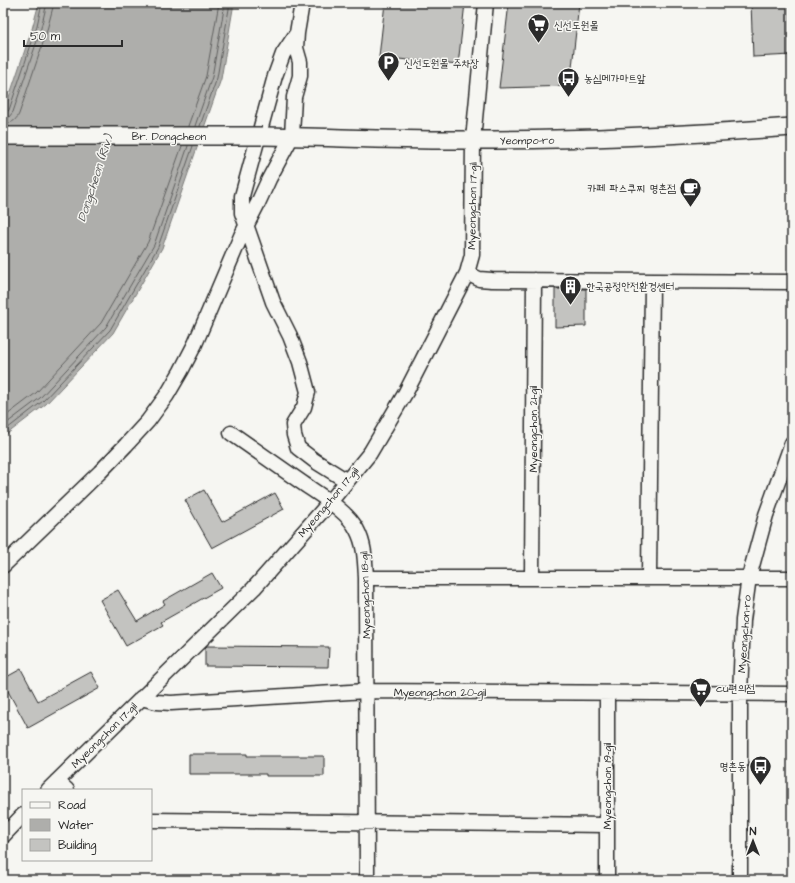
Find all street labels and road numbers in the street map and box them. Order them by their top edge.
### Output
street label: Br. Dongcheon [132,129,207,145]
street label: Yeompo-ro [500,133,555,148]
street label: Myeongchon 17-gil [464,162,482,250]
street label: Myeongchon 21-gil [526,385,542,473]
street label: Myeongchon 17-gil [294,464,363,541]
street label: Myeongchon 18-gil [356,550,376,639]
street label: Myeongchon-ro [734,594,756,674]
street label: Myeongchon 20-gil [394,685,487,701]
street label: Myeongchon 17-gil [68,699,142,772]
street label: Myeongchon 19-gil [600,742,616,830]

